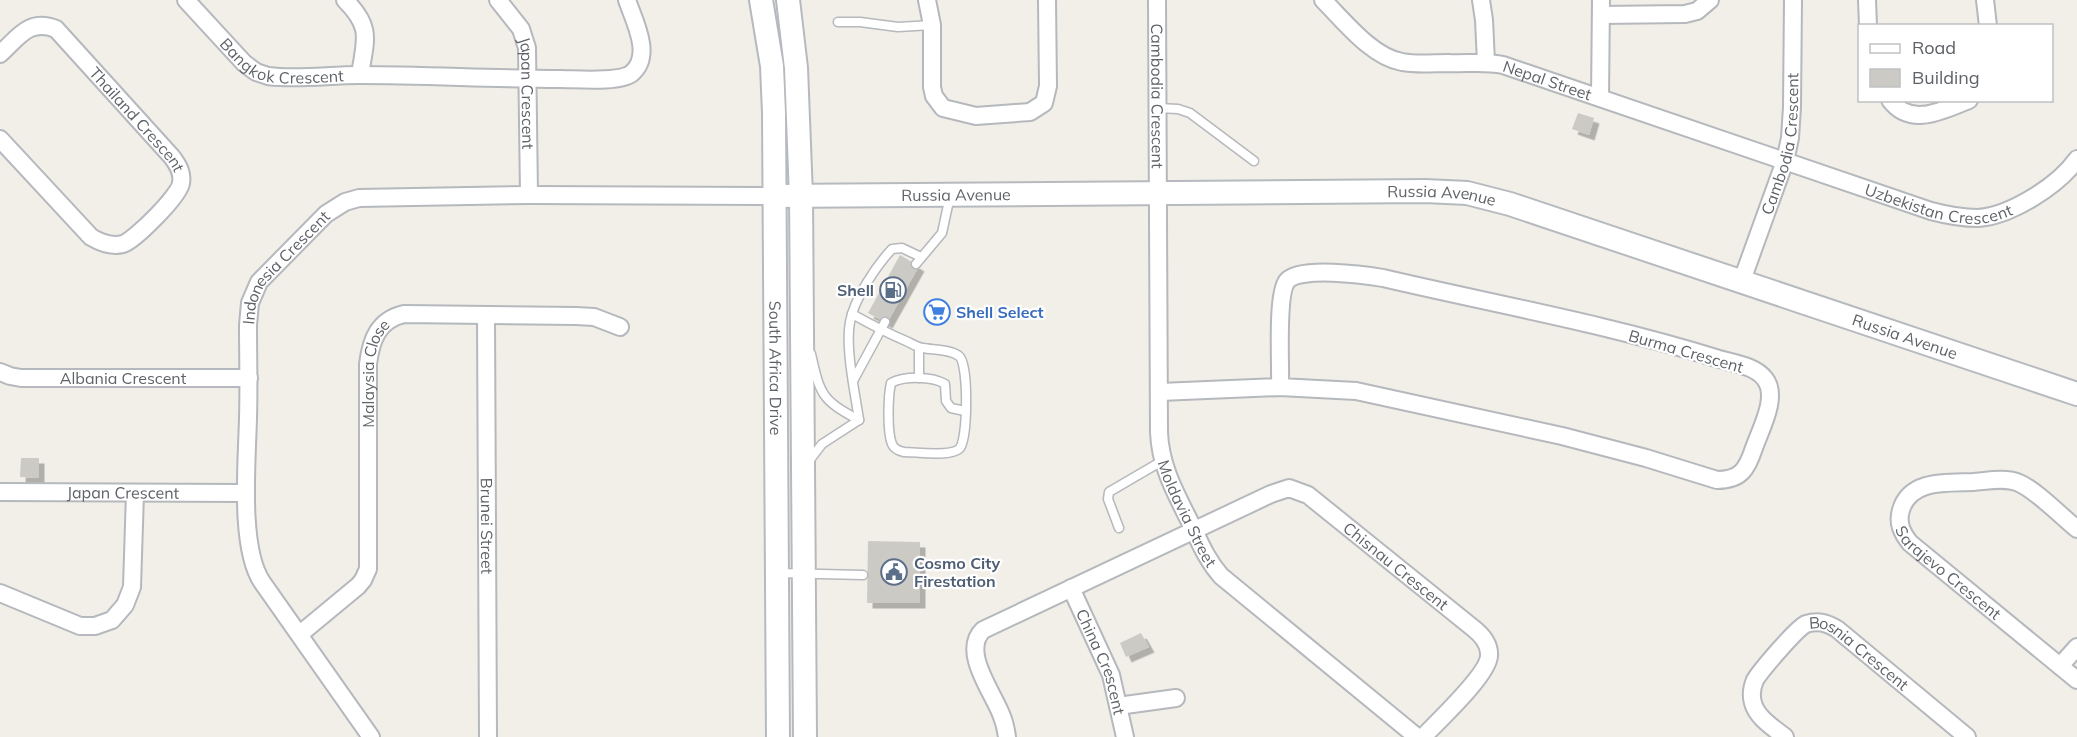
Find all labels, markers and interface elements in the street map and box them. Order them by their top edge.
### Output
street label: Cambodia Crescent [1147,23,1168,169]
legend [1858,24,2053,102]
street label: Bangkok Crescent [216,34,345,88]
street label: Japan Crescent [514,34,538,150]
text: Road [1912,36,1956,59]
street label: Nepal Street [1500,56,1595,105]
street label: Thailand Crescent [85,63,189,175]
text: Building [1912,66,1980,89]
street label: Cambodia Crescent [1757,72,1802,217]
street label: Uzbekistan Crescent [1862,179,2016,228]
street label: Russia Avenue [1387,181,1498,210]
street label: Russia Avenue [901,184,1011,205]
street label: Indonesia Crescent [238,206,334,325]
fuel station icon: Shell [878,275,908,305]
place label: Shell [837,280,874,300]
supermarket icon: Shell Select [922,297,952,327]
street label: South Africa Drive [765,301,786,435]
place label: Shell Select [956,302,1044,322]
street label: Russia Avenue [1850,309,1960,363]
street label: Malaysia Close [358,314,393,428]
street label: Burma Crescent [1626,325,1746,377]
street label: Albania Crescent [60,368,187,388]
street label: Moldavia Street [1154,457,1221,571]
street label: Brunei Street [477,478,497,575]
street label: Japan Crescent [67,482,180,503]
street label: Chisnau Crescent [1339,518,1453,615]
street label: Sarajevo Crescent [1891,522,2005,624]
place label: Cosmo City Firestation [914,553,1000,591]
public building icon: Cosmo City Firestation [879,557,909,587]
street label: China Crescent [1072,606,1130,717]
street label: Bosnia Crescent [1808,612,1913,695]

